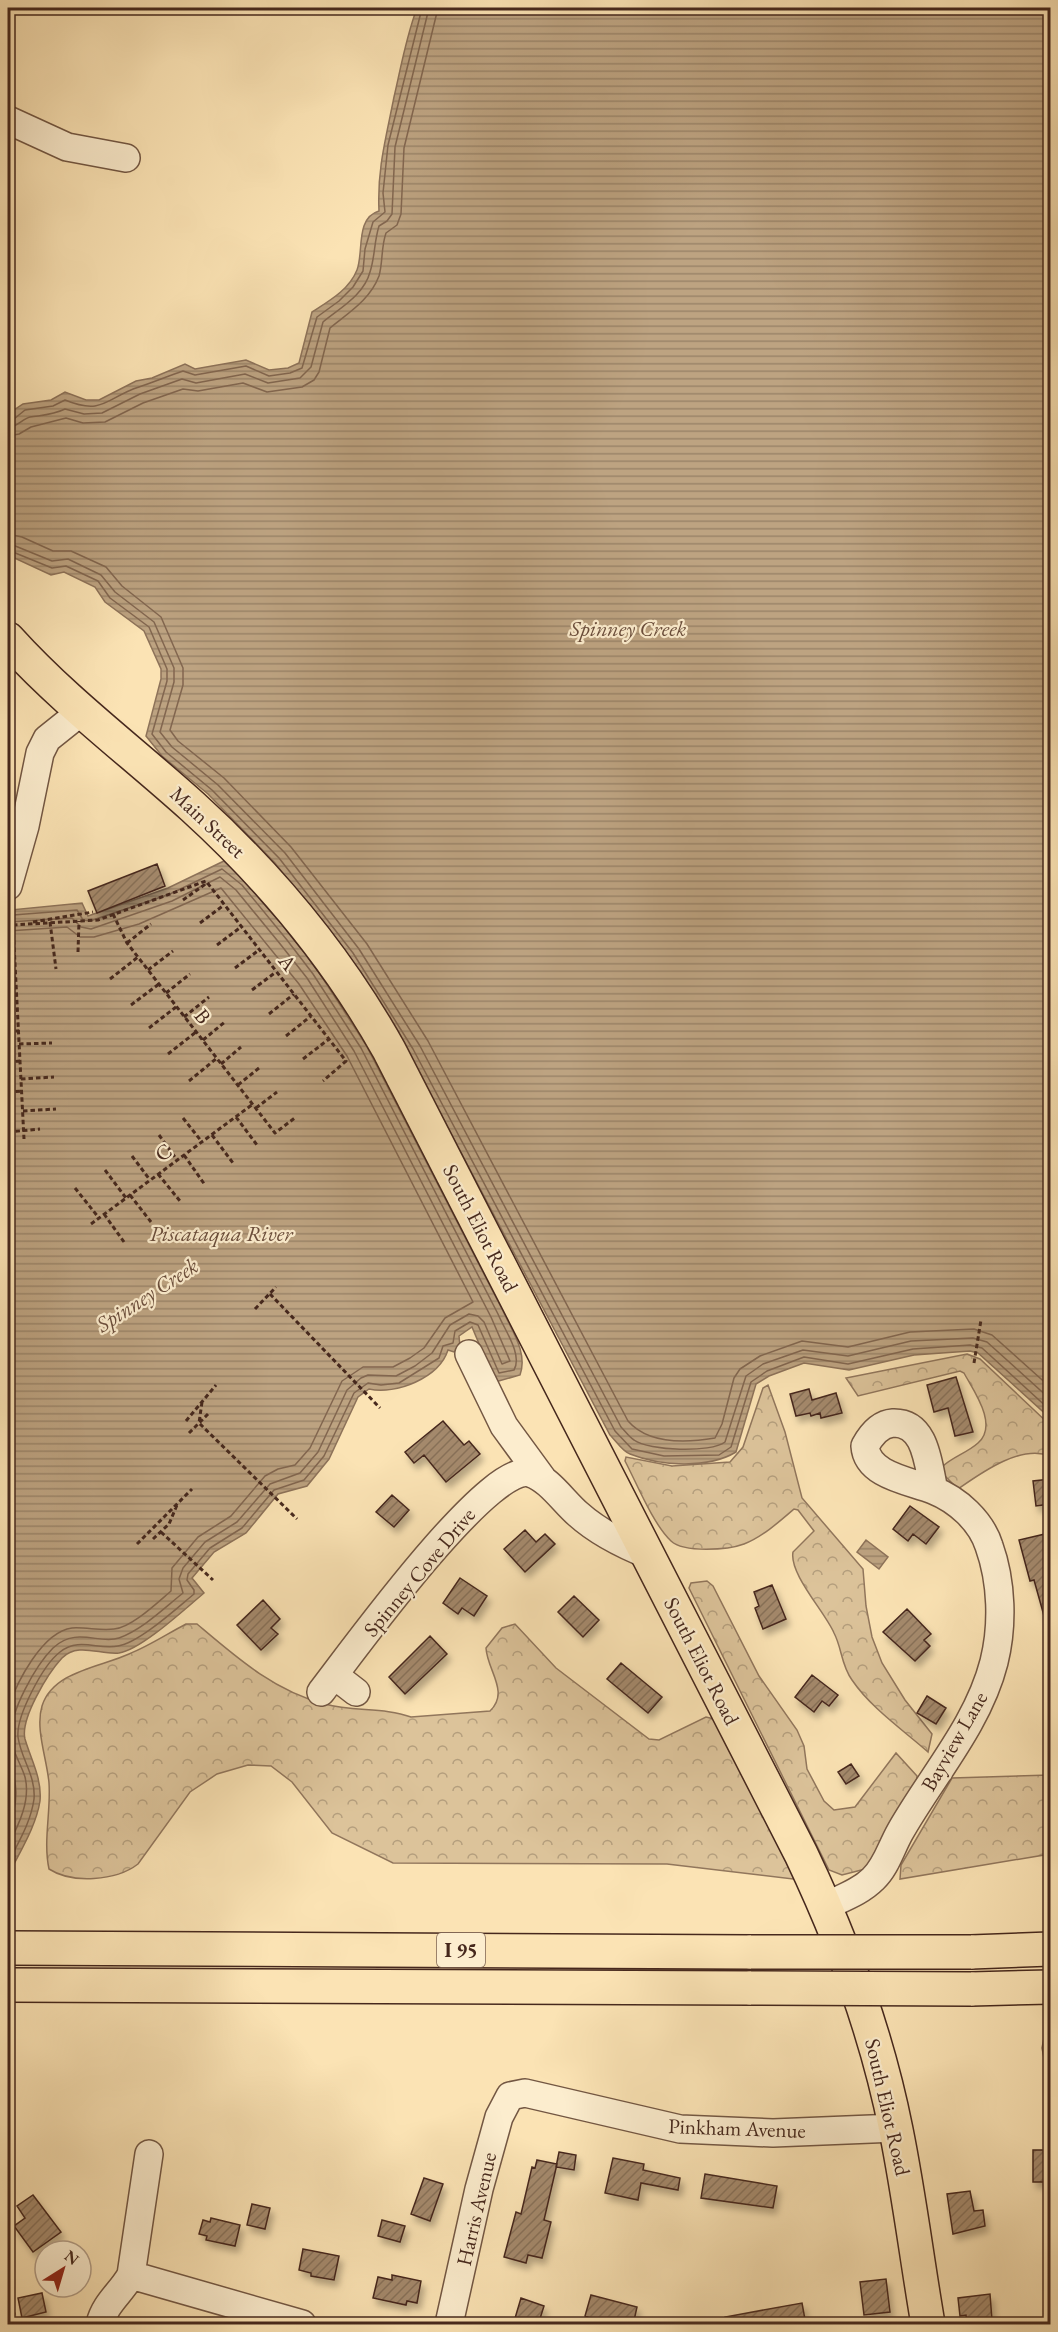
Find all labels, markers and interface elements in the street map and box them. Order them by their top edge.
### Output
water label: Spinney Creek [569,614,686,643]
street label: Main Street [165,780,252,864]
street label: A [272,947,303,976]
street label: B [189,1003,217,1029]
street label: C [149,1137,177,1167]
street label: South Eliot Road [437,1159,525,1297]
water label: Piscataqua River [149,1219,294,1248]
water label: Spinney Creek [89,1251,204,1339]
street label: Spinney Cove Drive [357,1502,481,1642]
street label: South Eliot Road [658,1592,746,1730]
street label: Bayview Lane [915,1686,993,1796]
road number: I 95 [437,1933,485,1967]
street label: South Eliot Road [859,2036,917,2179]
street label: Pinkham Avenue [668,2112,806,2144]
street label: Harris Avenue [450,2150,502,2268]
north arrow [33,2239,93,2299]
text: N [60,2245,83,2270]

